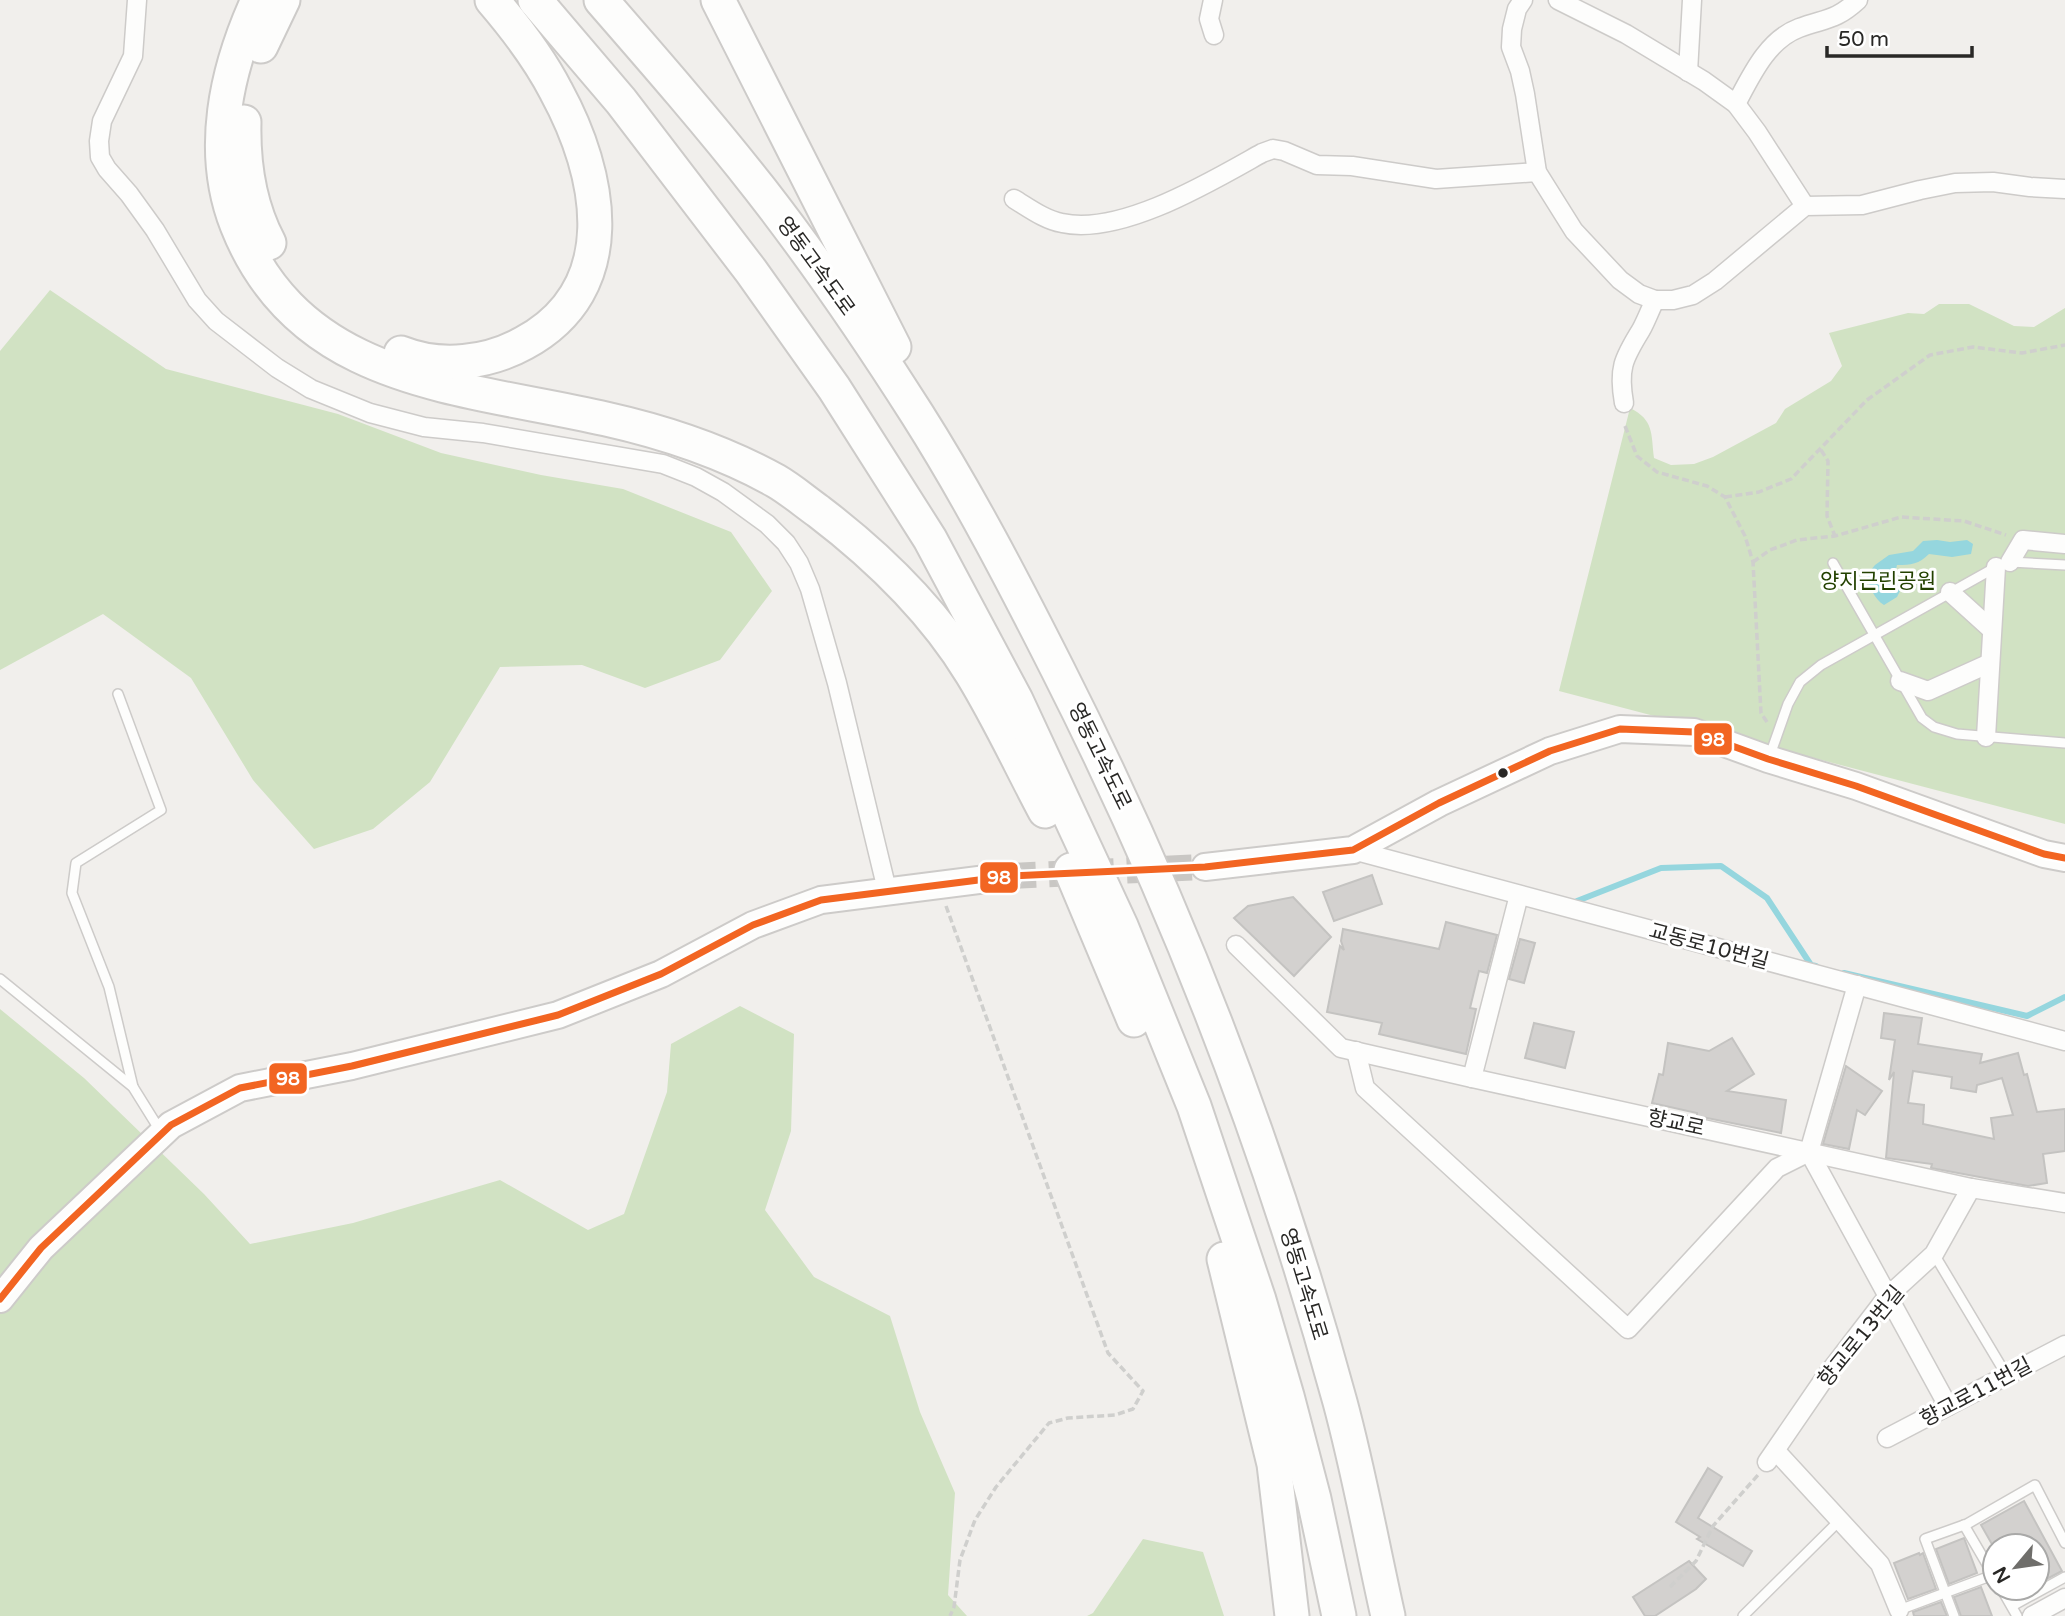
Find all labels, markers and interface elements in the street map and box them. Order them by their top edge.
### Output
scale bar [1827,14,1972,58]
text: 50 m [1838,27,1889,52]
street label: 영동고속도로 [771,212,860,321]
park label: 양지근린공원 [1820,569,1936,594]
street label: 영동고속도로 [1063,699,1136,814]
line badge: 98 [1693,722,1733,756]
text: 98 [1701,729,1725,751]
unlabelled marker [1496,766,1510,780]
line badge: 98 [979,861,1019,894]
text: 98 [987,867,1011,889]
street label: 교동로10번길 [1646,918,1772,974]
line badge: 98 [268,1062,308,1095]
text: 98 [276,1068,300,1090]
street label: 향교로 [1645,1105,1707,1142]
street label: 영동고속도로 [1275,1225,1332,1343]
street label: 향교로13번길 [1813,1281,1910,1392]
street label: 향교로11번길 [1916,1353,2036,1432]
north arrow [1981,1532,2051,1602]
text: N [1989,1563,2015,1587]

